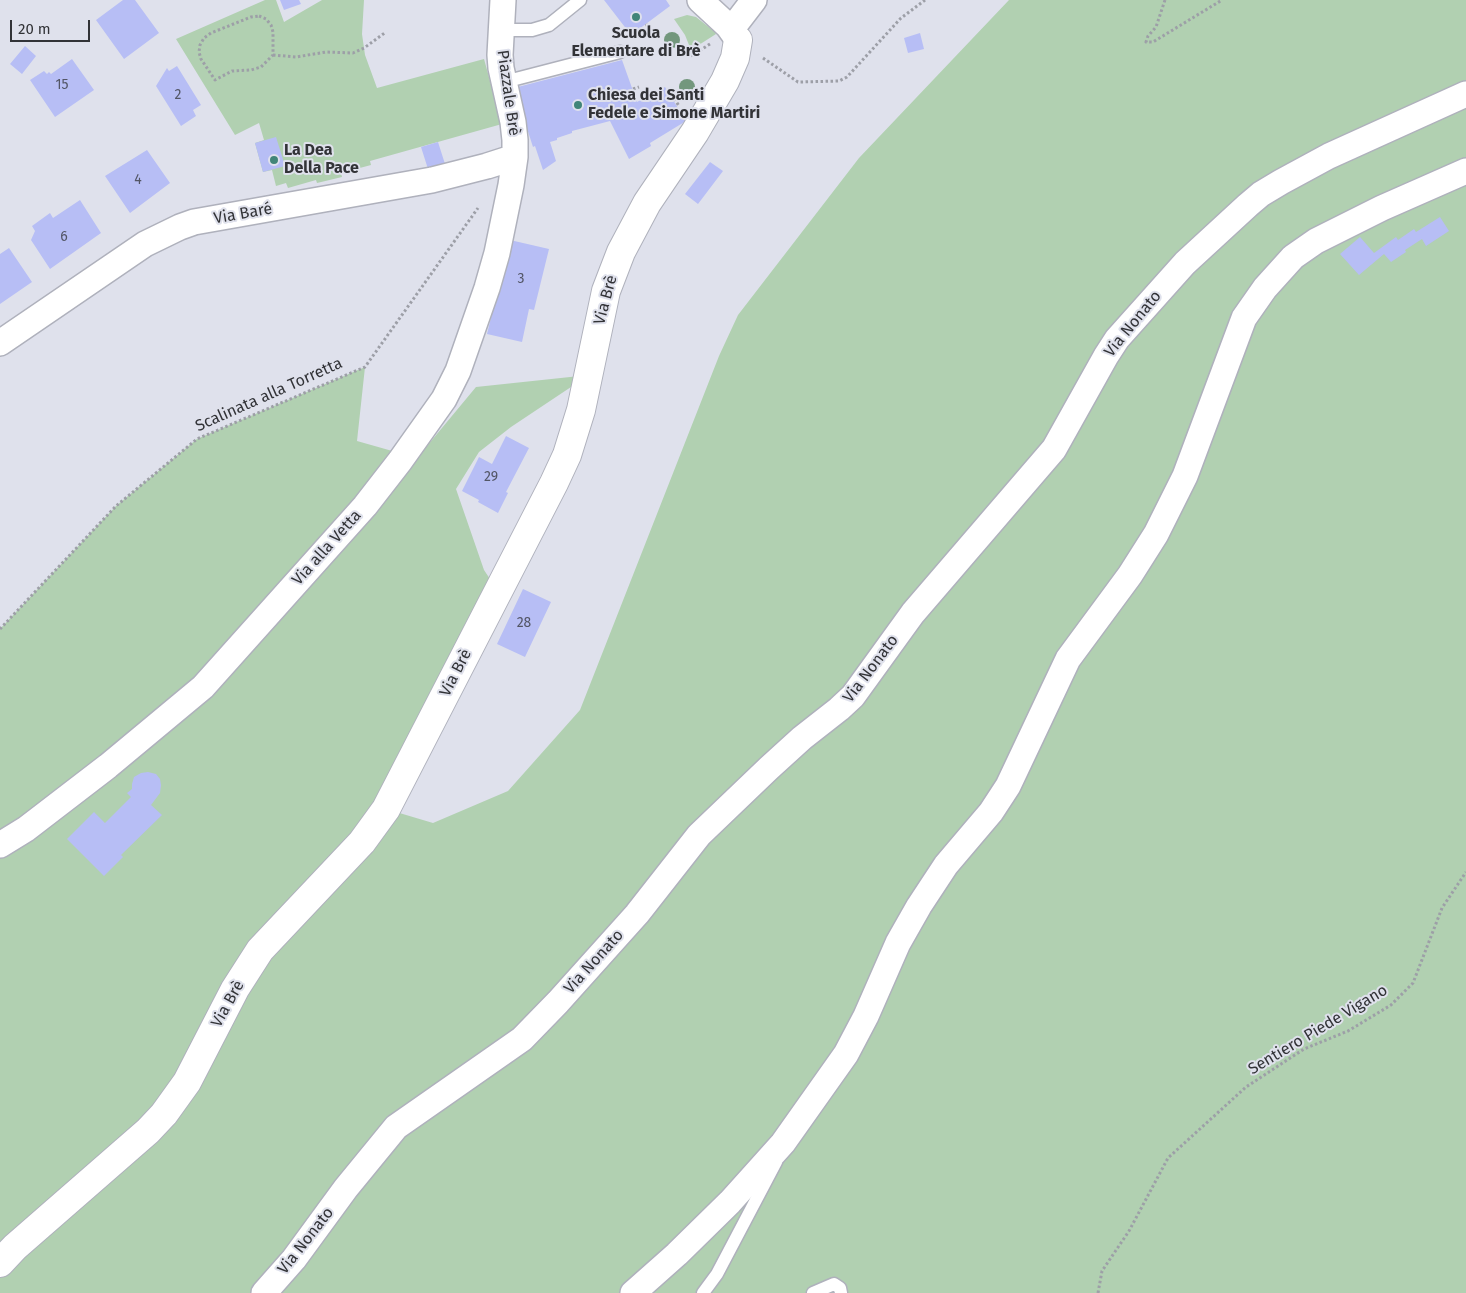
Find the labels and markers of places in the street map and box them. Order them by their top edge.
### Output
marker: Scuola Elementare di Brè [630,11,642,23]
place label: Scuola Elementare di Brè [571,24,701,62]
place label: Chiesa dei Santi Fedele e Simone Martiri [588,86,760,124]
marker: Chiesa dei Santi Fedele e Simone Martiri [572,99,584,111]
place label: La Dea Della Pace [284,141,359,179]
marker: La Dea Della Pace [268,154,280,166]

